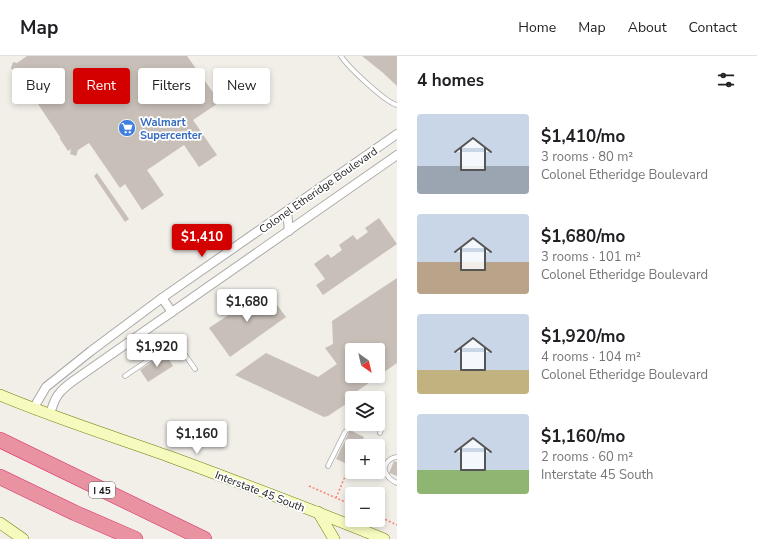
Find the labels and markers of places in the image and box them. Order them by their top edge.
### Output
place label: Walmart Supercenter [140,115,203,143]
supermarket icon: Walmart Supercenter [117,118,137,138]
pin: $1,410 [169,224,235,258]
pin: $1,680 [214,289,280,323]
pin: $1,920 [124,334,190,368]
pin: $1,160 [164,421,230,455]

